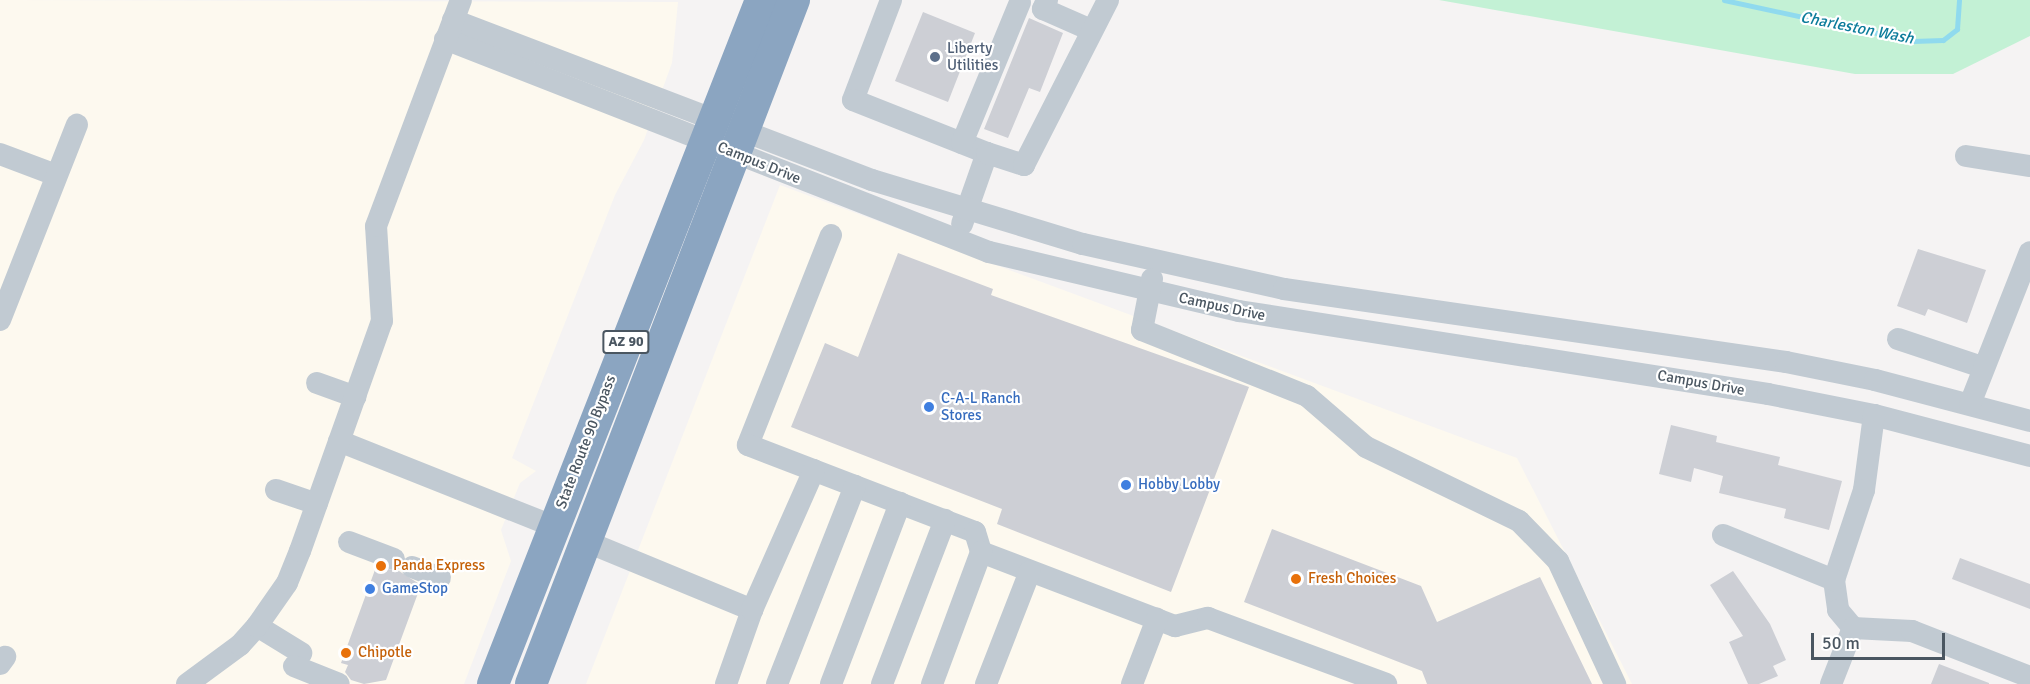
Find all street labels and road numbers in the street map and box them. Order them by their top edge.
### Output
street label: Campus Drive [715,138,803,188]
street label: Campus Drive [1177,289,1267,325]
road number: AZ 90 [602,331,650,353]
street label: Campus Drive [1656,366,1746,400]
street label: State Route 90 Bypass [552,373,620,511]

